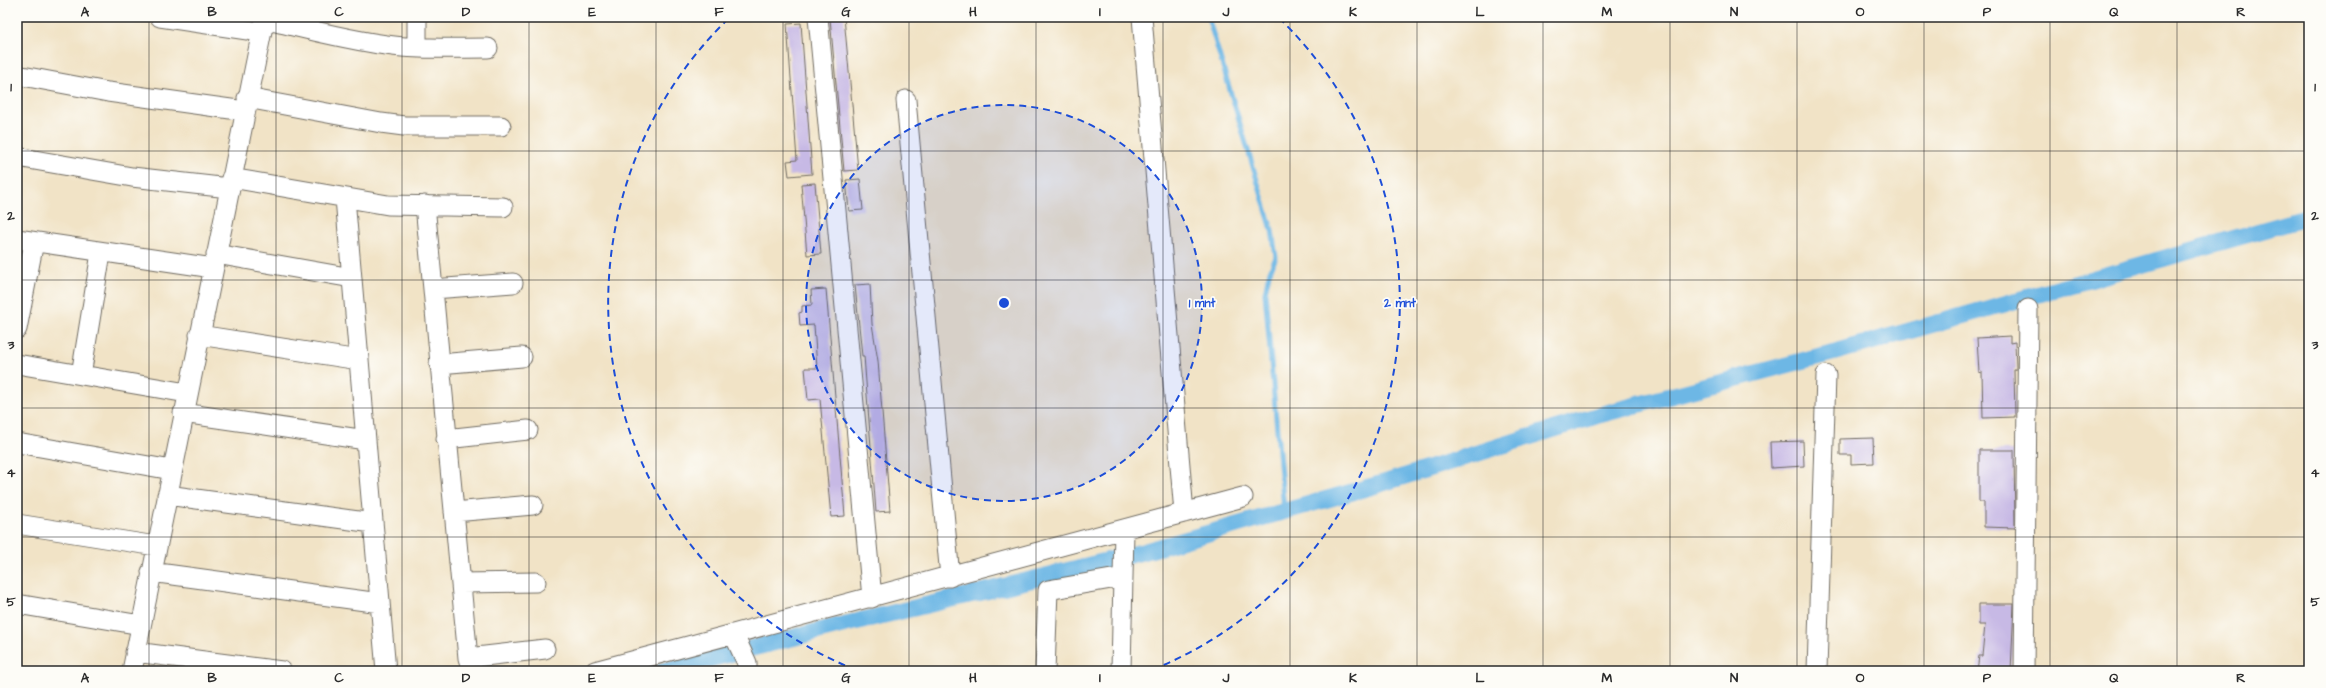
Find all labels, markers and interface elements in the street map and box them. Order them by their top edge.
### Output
text: A [81,3,90,21]
text: B [207,3,217,21]
text: C [334,3,344,21]
text: D [462,3,471,21]
text: E [588,3,596,21]
text: F [714,3,724,21]
text: G [841,3,851,21]
text: H [969,3,977,21]
text: I [1099,3,1101,21]
text: J [1222,3,1230,21]
text: K [1349,3,1357,21]
text: L [1475,3,1485,21]
text: M [1602,3,1613,21]
text: N [1730,3,1738,21]
text: O [1856,3,1865,21]
text: P [1983,3,1992,21]
text: Q [2109,3,2119,21]
text: R [2236,3,2246,21]
text: 1 [10,78,12,96]
text: 1 [2314,78,2316,96]
text: 2 [6,207,15,225]
text: 2 [2310,207,2319,225]
text: 1 mnt [1189,295,1215,312]
text: 2 mnt [1383,295,1416,312]
centre of rings [997,296,1011,310]
text: 3 [7,336,15,354]
text: 3 [2311,336,2319,354]
text: 4 [7,464,16,482]
text: 4 [2311,464,2320,482]
text: 5 [6,593,16,611]
text: 5 [2310,593,2320,611]
text: A [81,669,90,687]
text: B [207,669,217,687]
text: C [334,669,344,687]
text: D [462,669,471,687]
text: E [588,669,596,687]
text: F [714,669,724,687]
text: G [841,669,851,687]
text: H [969,669,977,687]
text: I [1099,669,1101,687]
text: J [1222,669,1230,687]
text: K [1349,669,1357,687]
text: L [1475,669,1485,687]
text: M [1602,669,1613,687]
text: N [1730,669,1738,687]
text: O [1856,669,1865,687]
text: P [1983,669,1992,687]
text: Q [2109,669,2119,687]
text: R [2236,669,2246,687]

